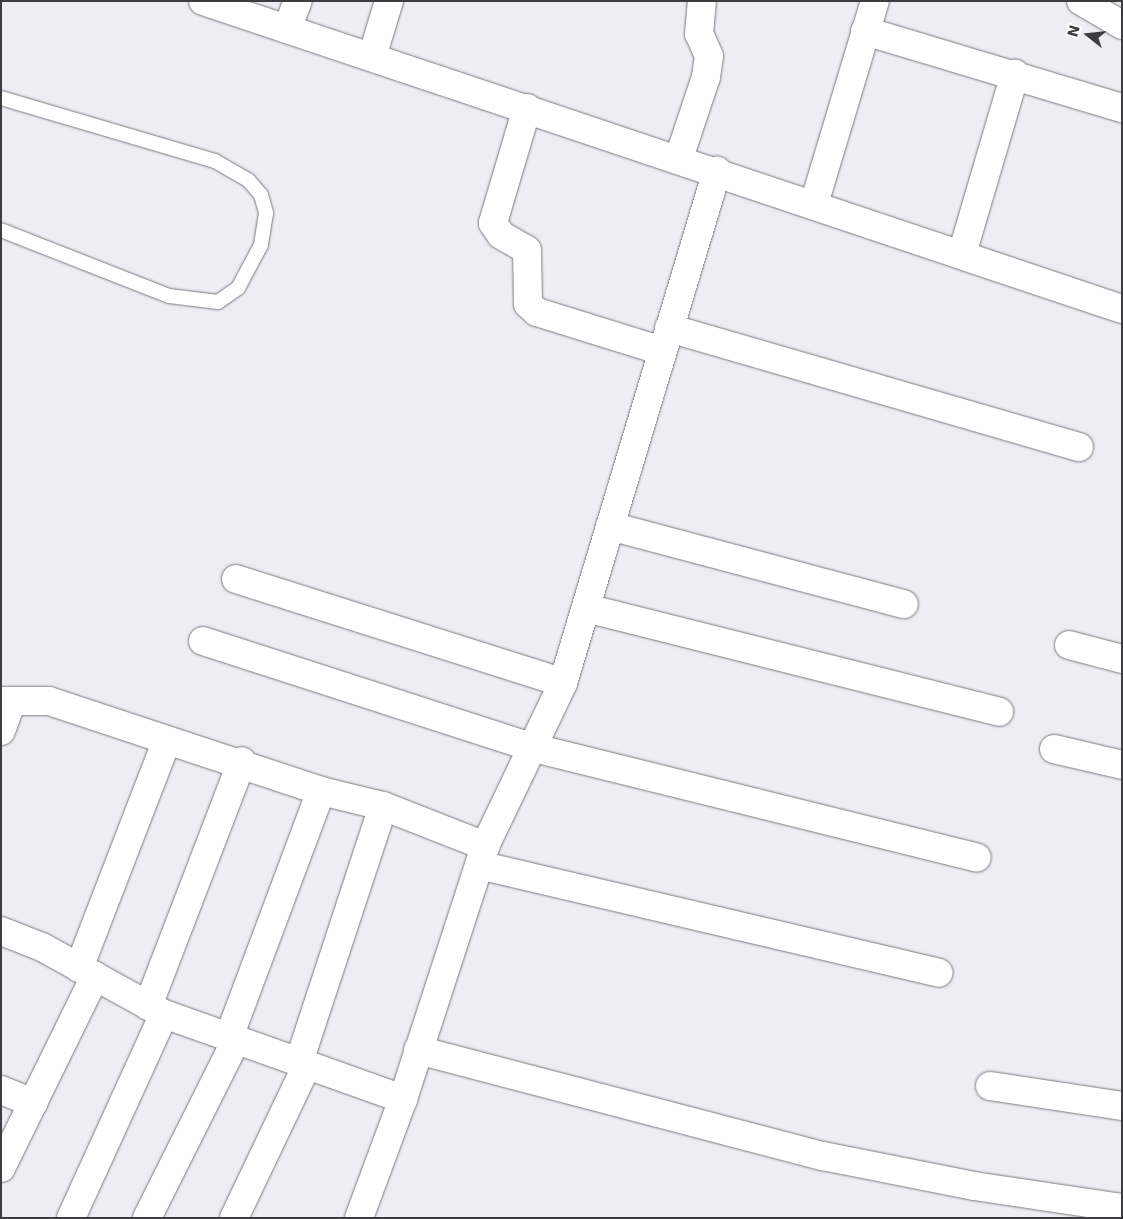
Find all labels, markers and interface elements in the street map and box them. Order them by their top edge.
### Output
north arrow [1063,10,1113,60]
text: N [1064,23,1083,39]

